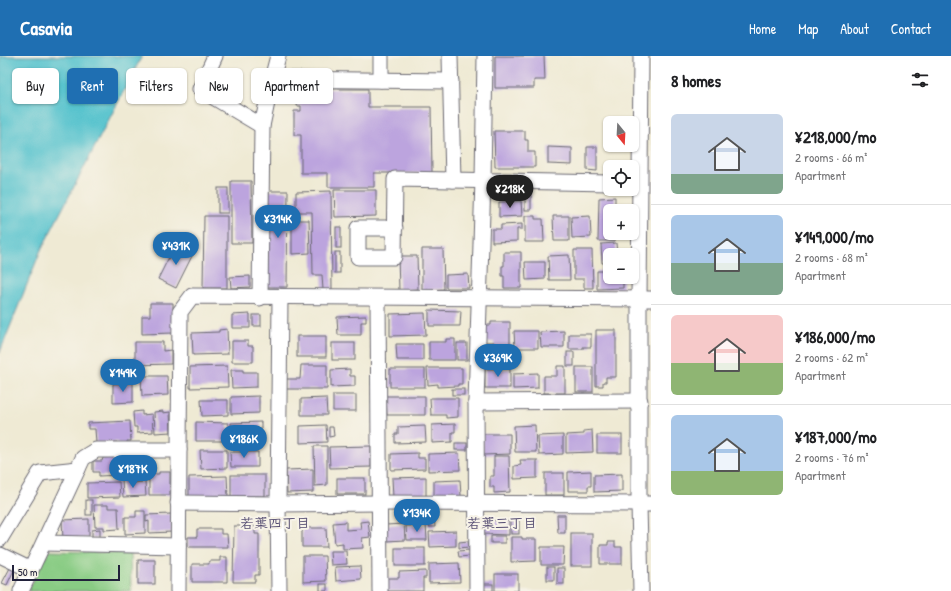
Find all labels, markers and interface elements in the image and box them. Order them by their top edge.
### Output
text: Casavia [20,15,72,41]
text: Home [749,19,776,38]
text: Map [798,19,818,38]
text: About [840,19,869,38]
text: Contact [891,19,931,38]
chip: Buy [12,68,59,104]
chip: Rent [67,68,118,104]
chip: Filters [126,68,187,104]
chip: New [195,68,243,104]
chip: Apartment [251,68,333,104]
text: 8 homes [671,69,721,92]
icon: filters [909,69,931,91]
north arrow [603,116,639,152]
map controls [603,116,639,284]
text: ¥218,000/mo [795,125,876,148]
icon: home [703,130,751,178]
text: 2 rooms · 66 m² [795,148,867,166]
button: locate [603,160,639,196]
text: Apartment [795,166,846,184]
pin: ¥218K [482,175,538,209]
text: ¥218K [495,179,525,197]
button: + [603,204,639,240]
pin: ¥314K [250,205,306,239]
text: ¥314K [264,209,292,227]
text: ¥149,000/mo [795,225,874,248]
icon: home [703,231,751,279]
pin: ¥431K [148,232,204,266]
text: ¥431K [162,236,190,254]
button: − [603,248,639,284]
text: 2 rooms · 68 m² [795,248,868,266]
text: Apartment [795,266,846,284]
text: ¥186,000/mo [795,325,875,348]
icon: home [703,331,751,379]
pin: ¥369K [470,344,526,378]
text: ¥369K [484,348,512,366]
text: 2 rooms · 62 m² [795,348,868,366]
pin: ¥149K [95,359,151,393]
text: ¥149K [109,363,137,381]
text: Apartment [795,366,846,384]
pin: ¥186K [216,425,272,459]
text: ¥187,000/mo [795,425,877,448]
text: ¥186K [230,429,258,447]
icon: home [703,431,751,479]
text: 2 rooms · 76 m² [795,448,868,466]
pin: ¥187K [105,455,161,489]
text: ¥187K [118,459,148,477]
text: Apartment [795,466,846,484]
pin: ¥134K [389,499,445,533]
text: ¥134K [403,503,431,521]
district label: 若葉四丁目 [240,513,310,532]
district label: 若葉三丁目 [467,513,537,532]
scale bar [12,563,120,582]
text: 50 m [18,565,38,579]

